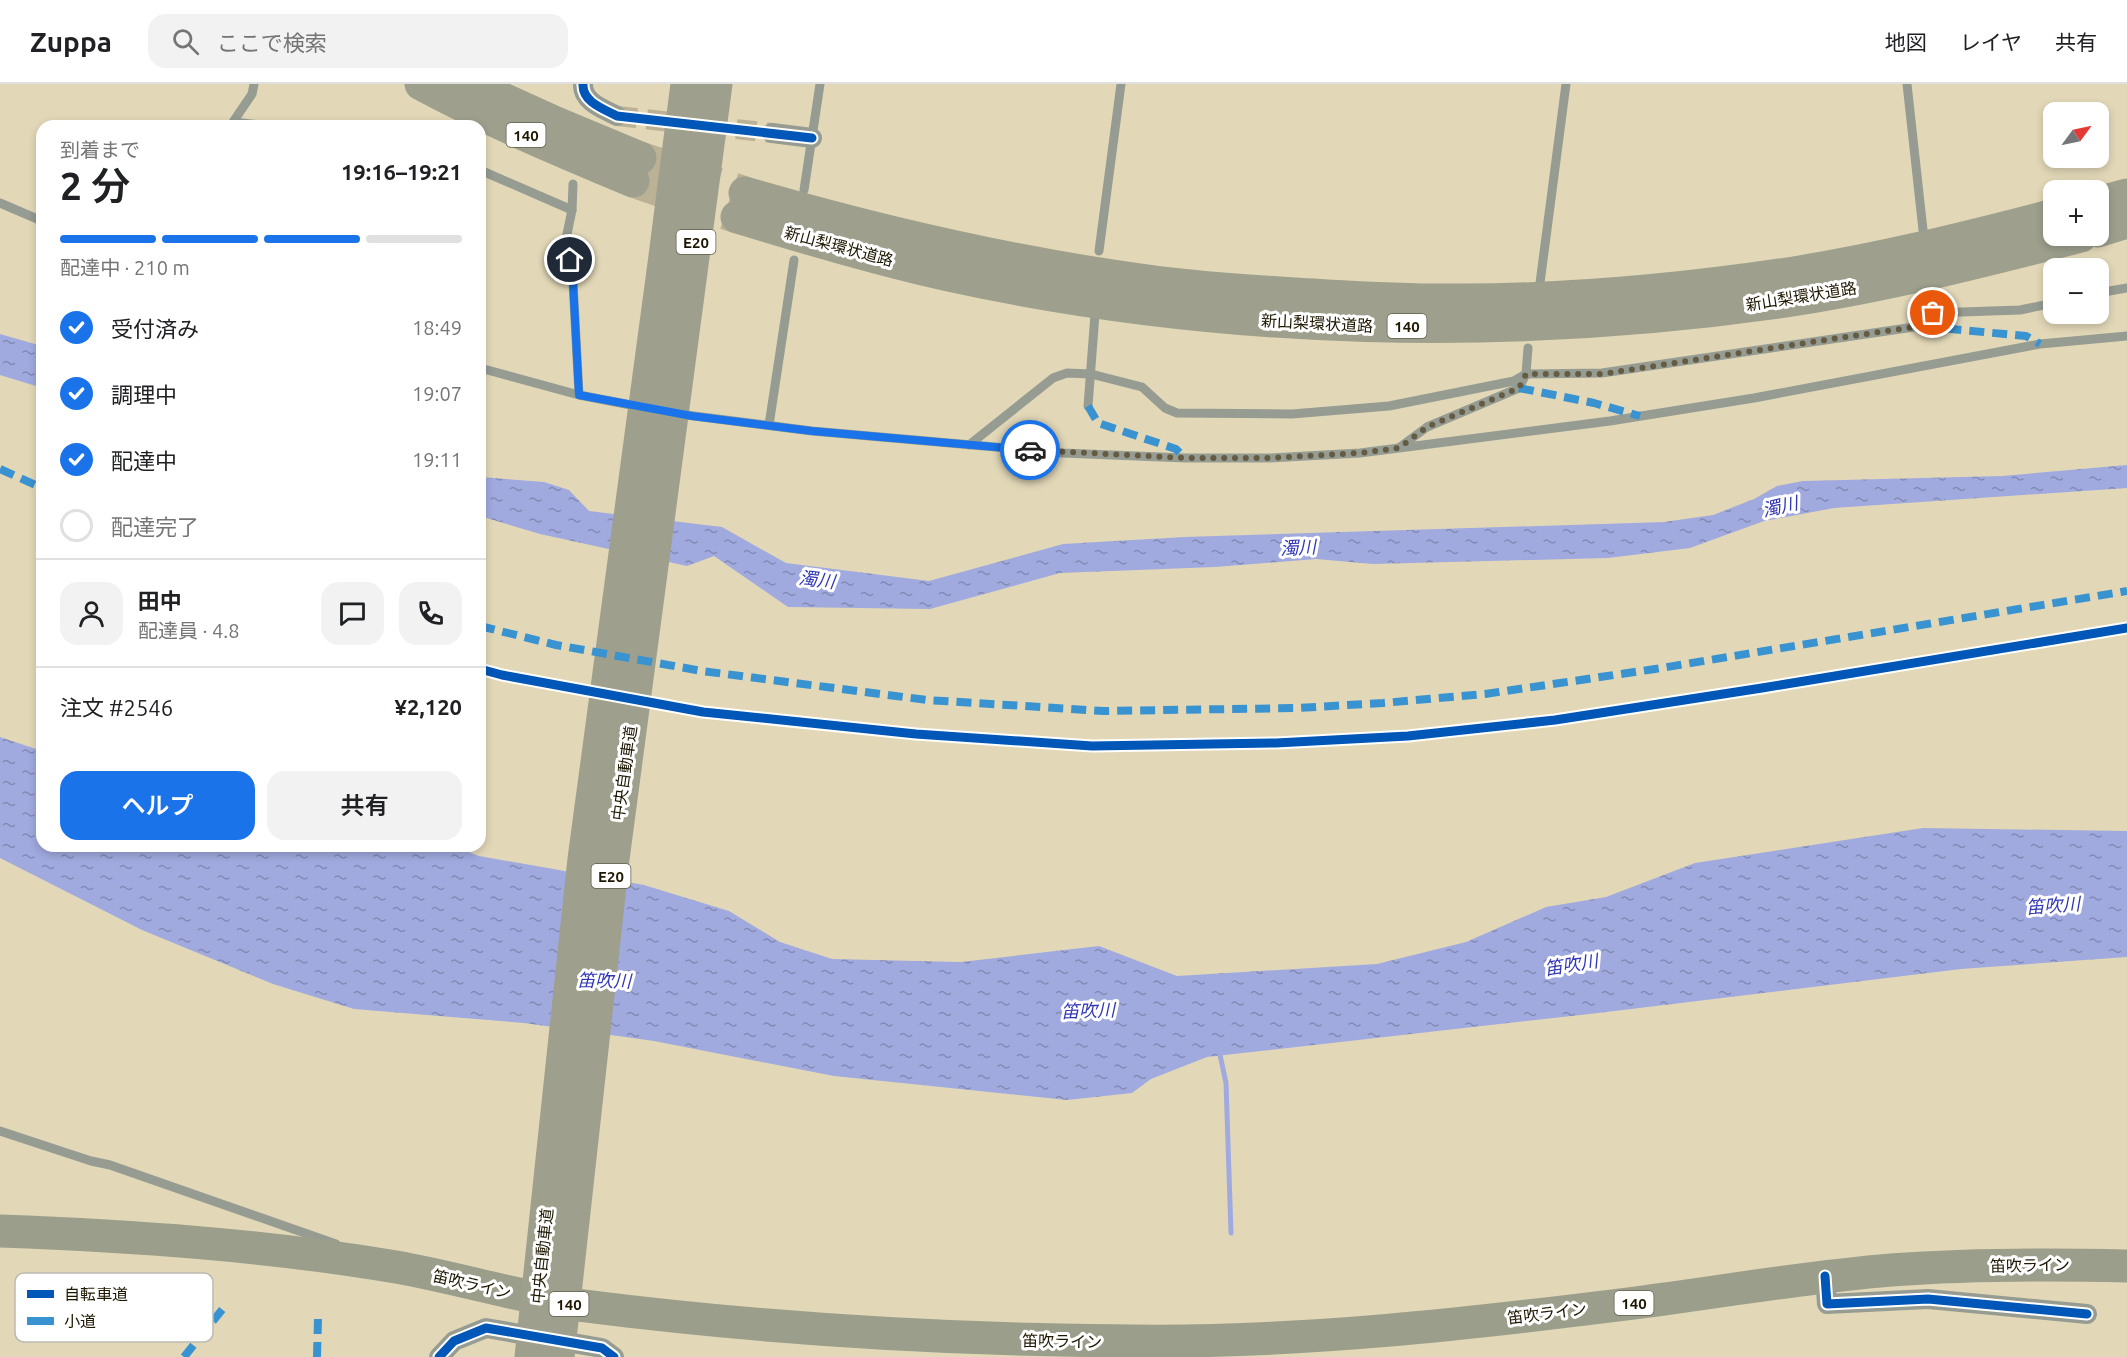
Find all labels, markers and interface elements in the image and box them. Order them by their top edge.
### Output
search box [148,14,568,68]
icon: search [169,25,202,58]
text: Zuppa [30,26,112,57]
text: ここで検索 [217,30,327,55]
text: 地図 [1885,30,1927,54]
text: レイヤ [1960,30,2022,54]
text: 共有 [2055,30,2097,54]
north arrow [2043,102,2109,168]
map controls [2043,102,2109,324]
road number: 140 [506,123,546,147]
text: 到着まで [60,138,140,161]
text: 19:16–19:21 [341,159,462,184]
text: 2 分 [60,164,130,207]
button: + [2043,180,2109,246]
street label: 新山梨環状道路 [783,223,895,269]
road number: E20 [676,230,716,254]
pin [544,234,595,285]
icon: home [553,243,586,276]
text: 配達中 · 210 m [60,256,190,279]
button: − [2043,258,2109,324]
street label: 新山梨環状道路 [1744,278,1858,314]
pin [1907,287,1958,338]
icon: bag [1916,296,1949,329]
icon: check [60,311,93,344]
street label: 新山梨環状道路 [1261,311,1373,335]
road number: 140 [1388,314,1426,338]
text: 受付済み [111,316,199,341]
text: 18:49 [412,316,462,339]
icon: check [60,377,93,410]
text: 調理中 [111,382,177,407]
text: 19:07 [412,382,462,405]
courier [1000,420,1060,480]
icon: car [1014,434,1047,467]
icon: check [60,443,93,476]
text: 配達中 [111,448,177,473]
text: 19:11 [412,448,462,471]
water label: 濁川 [1760,492,1802,520]
text: 配達完了 [111,514,199,539]
water label: 濁川 [1280,536,1318,558]
water label: 濁川 [798,567,838,591]
button: person [60,582,123,645]
button: chat [321,582,384,645]
button: phone [399,582,462,645]
text: 田中 [138,588,182,613]
text: 配達員 · 4.8 [138,619,240,642]
text: ¥2,120 [395,694,462,719]
text: 注文 #2546 [60,695,173,720]
street label: 中央自動車道 [608,724,640,822]
button: ヘルプ [60,771,255,840]
button: 共有 [267,771,462,840]
road number: E20 [592,864,630,888]
water label: 笛吹川 [2025,893,2083,917]
water label: 笛吹川 [1543,950,1601,978]
water label: 笛吹川 [577,970,633,991]
water label: 笛吹川 [1061,999,1117,1021]
street label: 中央自動車道 [528,1207,556,1305]
street label: 笛吹ライン [1990,1255,2070,1275]
street label: 笛吹ライン [431,1266,513,1302]
legend [15,1273,213,1342]
text: 自転車道 [64,1285,128,1303]
road number: 140 [1614,1291,1654,1315]
road number: 140 [550,1292,588,1316]
street label: 笛吹ライン [1506,1299,1588,1327]
text: 小道 [64,1312,96,1330]
street label: 笛吹ライン [1022,1331,1102,1351]

